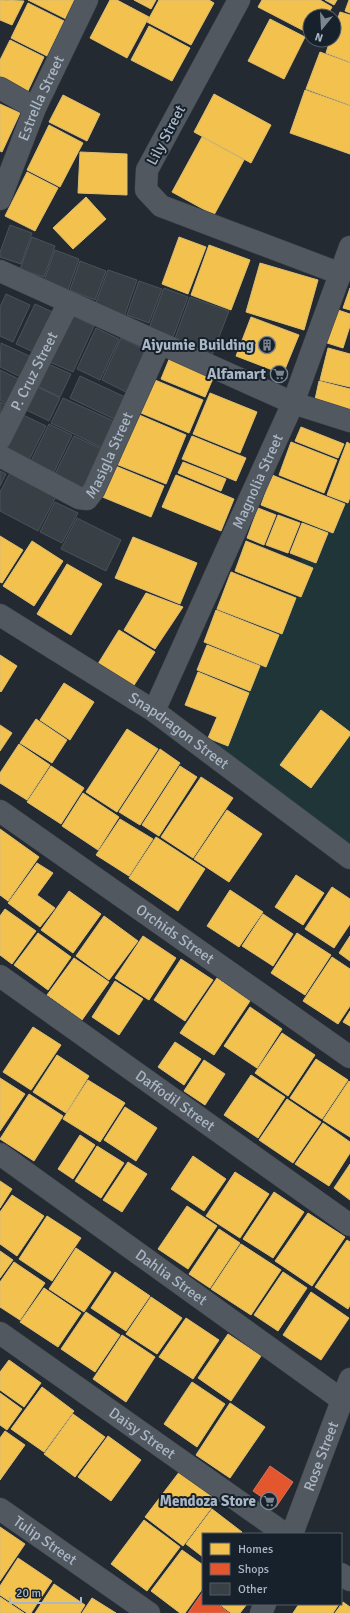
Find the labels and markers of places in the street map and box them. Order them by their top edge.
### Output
building icon: Aiyumie Building [257,335,277,355]
place label: Aiyumie Building [142,336,254,354]
supermarket icon: Alfamart [269,364,289,384]
place label: Alfamart [207,365,266,383]
supermarket icon: Mendoza Store [259,1491,279,1511]
place label: Mendoza Store [159,1492,256,1510]

